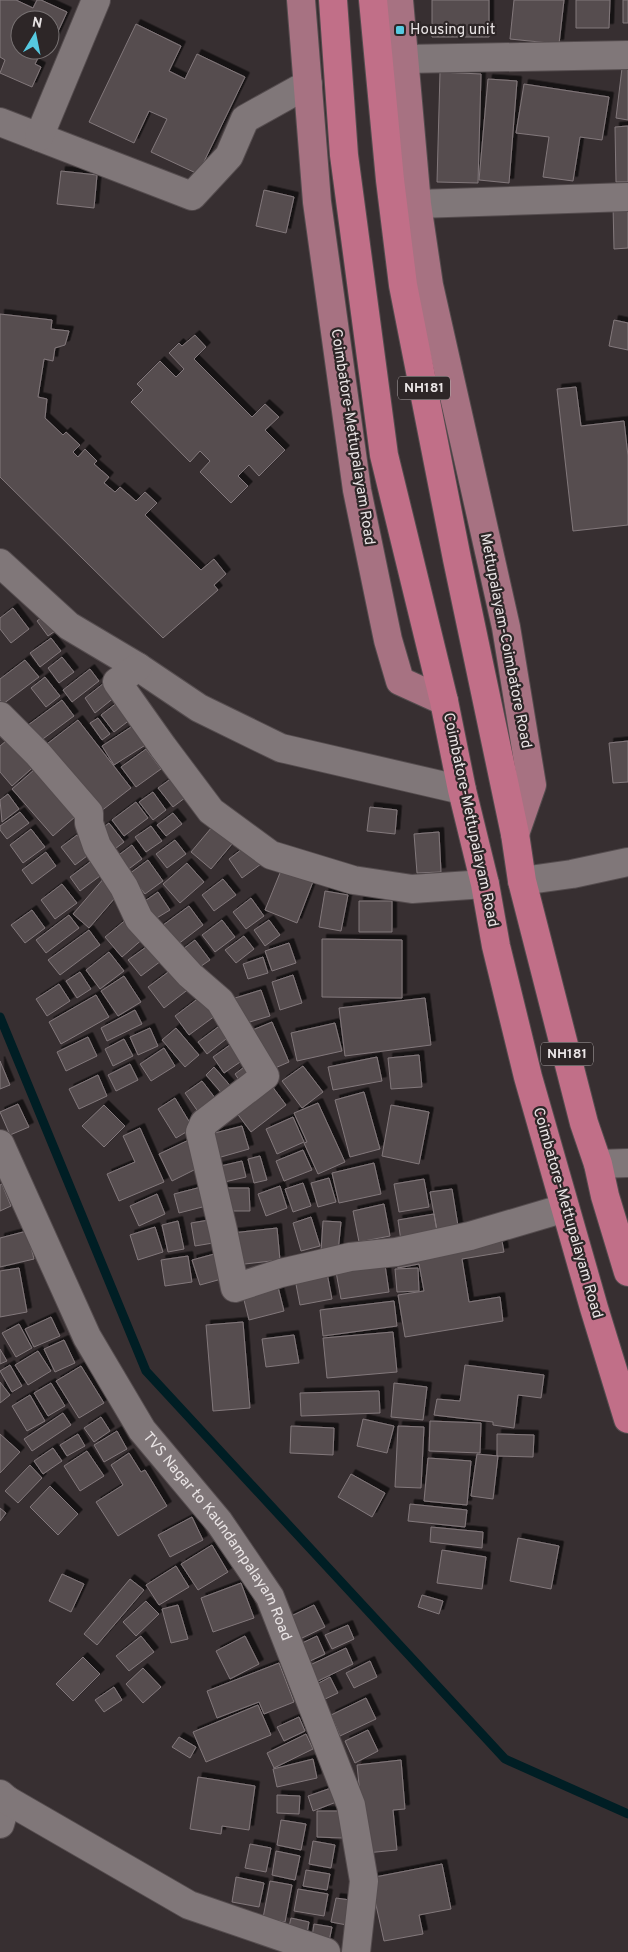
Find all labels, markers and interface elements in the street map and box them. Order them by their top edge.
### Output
north arrow [10,10,60,60]
text: N [31,14,43,33]
place label: Housing unit [410,21,495,40]
marker: Housing unit [394,24,406,36]
street label: Coimbatore-Mettupalayam Road [326,328,378,546]
road number: NH181 [398,376,450,399]
street label: Mettupalayam-Coimbatore Road [475,532,535,750]
street label: Coimbatore-Mettupalayam Road [438,711,502,929]
road number: NH181 [541,1042,593,1066]
street label: Coimbatore-Mettupalayam Road [528,1105,606,1321]
street label: TVS Nagar to Kaundampalayam Road [138,1428,296,1644]

